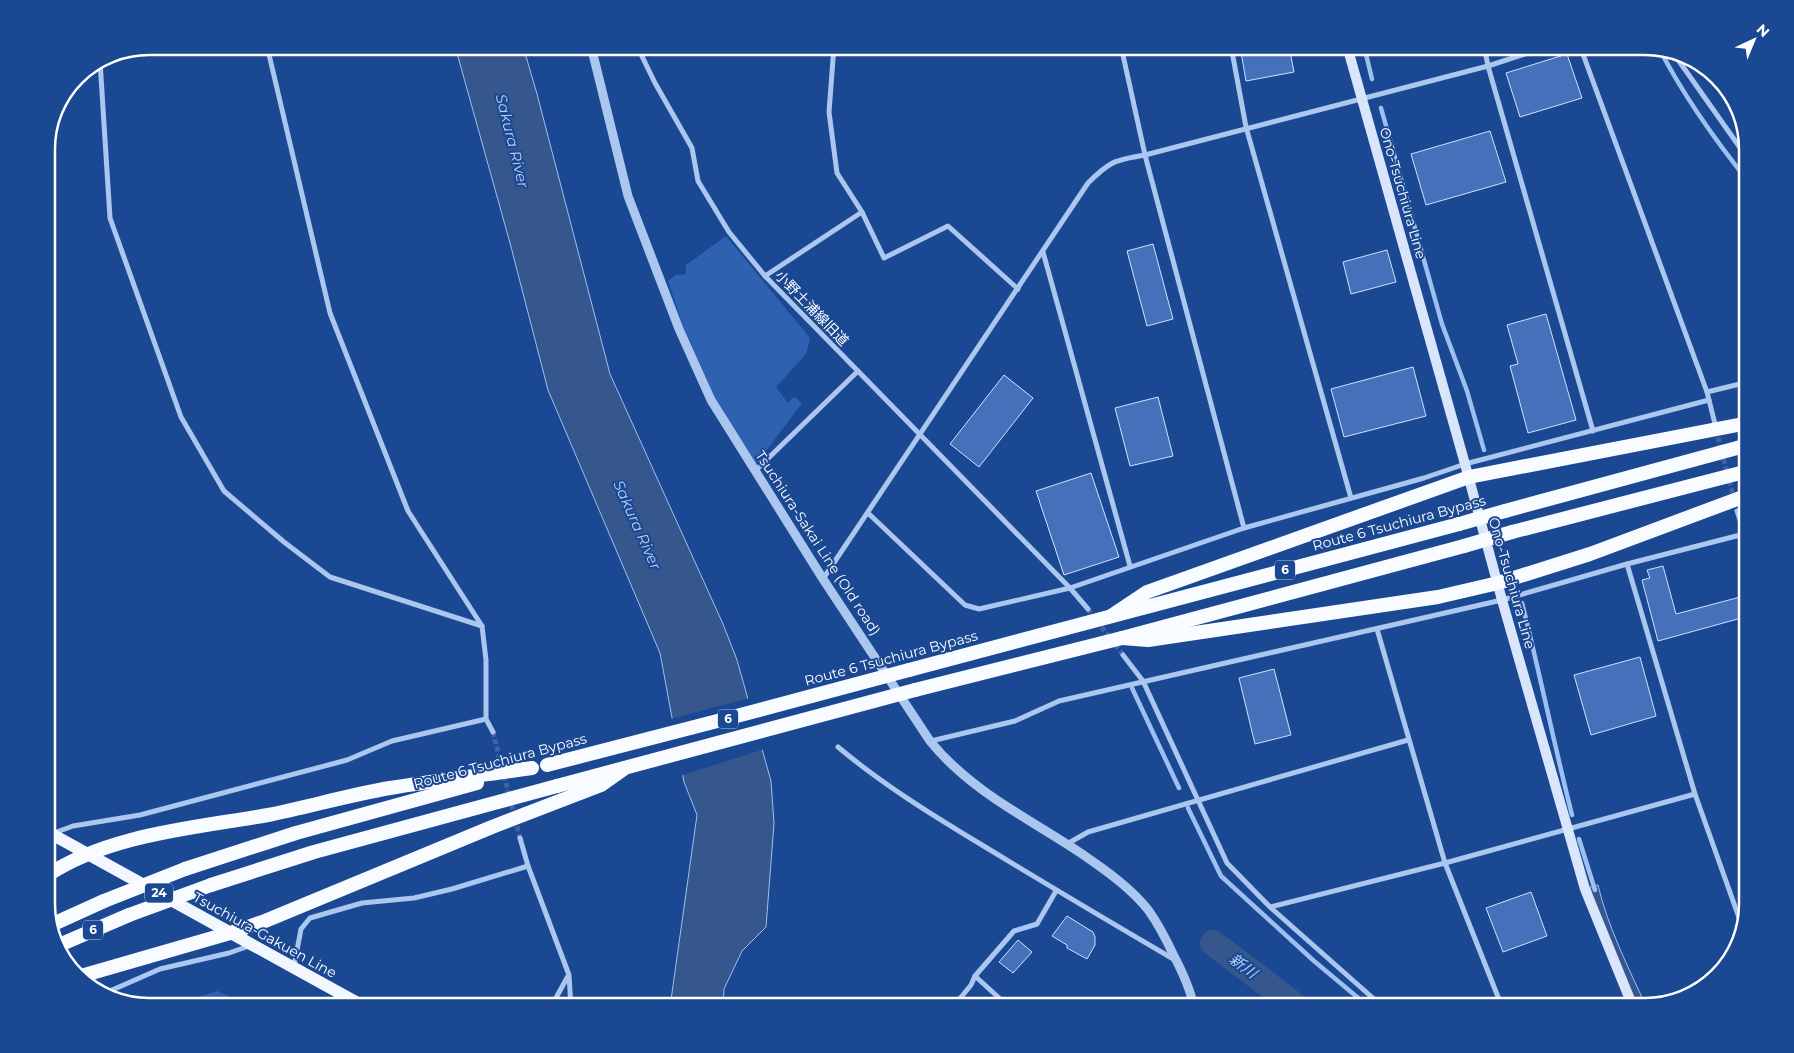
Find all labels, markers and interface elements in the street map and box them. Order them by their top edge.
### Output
north arrow [1729,15,1779,65]
text: N [1753,20,1773,41]
water label: Sakura River [492,92,534,191]
street label: Ono-Tsuchiura Line [1376,125,1430,261]
street label: 小野土浦線旧道 [771,267,853,349]
street label: Tsuchiura-Sakai Line (Old road) [751,447,885,639]
water label: Sakura River [609,477,666,573]
street label: Route 6 Tsuchiura Bypass [1310,491,1488,555]
street label: Ono-Tsuchiura Line [1485,515,1539,651]
road number: 6 [1275,560,1295,580]
street label: Route 6 Tsuchiura Bypass [802,626,980,690]
road number: 6 [718,710,738,729]
street label: Route 6 Tsuchiura Bypass [411,729,589,793]
road number: 24 [145,884,173,902]
street label: Tsuchiura-Gakuen Line [190,888,340,982]
road number: 6 [83,920,103,940]
water label: 新川 [1226,949,1263,983]

